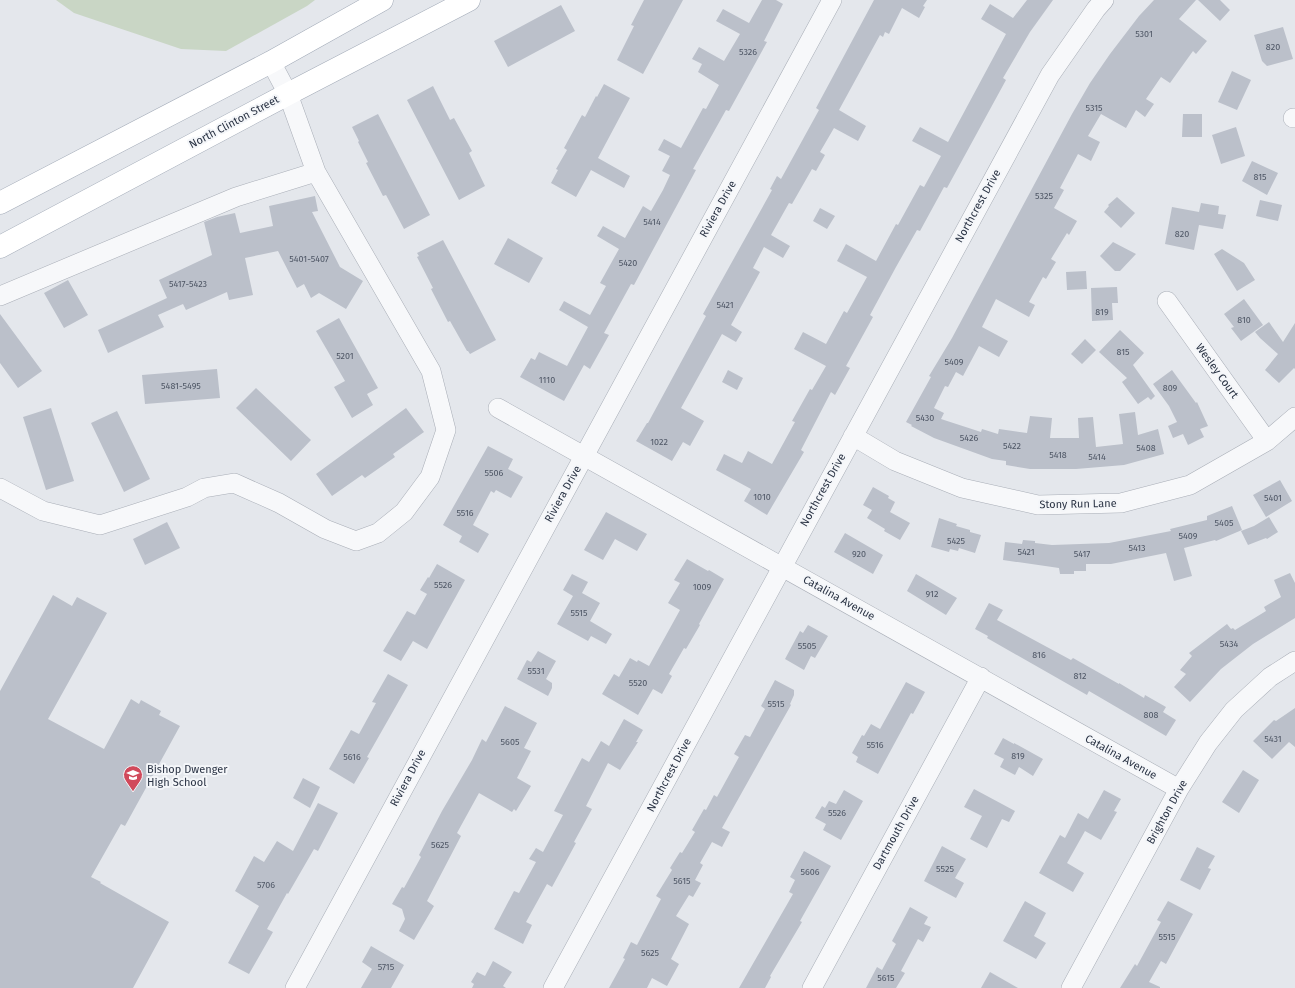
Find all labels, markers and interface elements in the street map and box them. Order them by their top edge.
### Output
house number: 5301 [1135,29,1153,39]
house number: 820 [1266,42,1280,52]
house number: 5326 [739,47,757,57]
street label: North Clinton Street [187,93,281,151]
house number: 5315 [1085,103,1103,113]
street label: Northcrest Drive [953,167,1003,245]
house number: 815 [1253,172,1267,182]
street label: Riviera Drive [697,178,739,240]
house number: 5325 [1035,191,1053,201]
house number: 5414 [643,217,661,227]
house number: 820 [1175,229,1189,239]
house number: 5401-5407 [289,254,329,264]
house number: 5420 [619,258,637,268]
house number: 5417-5423 [169,279,207,289]
house number: 5421 [716,300,734,310]
house number: 819 [1095,307,1109,317]
house number: 810 [1237,315,1251,325]
street label: Wesley Court [1193,341,1241,401]
house number: 815 [1116,347,1130,357]
house number: 5201 [336,351,354,361]
house number: 5409 [945,357,964,367]
house number: 1110 [539,375,555,385]
house number: 5481-5495 [161,381,201,391]
house number: 809 [1163,383,1178,393]
house number: 5430 [916,413,934,423]
house number: 5426 [960,433,978,443]
house number: 1022 [650,437,668,447]
house number: 5422 [1003,441,1021,451]
house number: 5408 [1136,443,1156,453]
house number: 5418 [1049,450,1067,460]
street label: Northcrest Drive [798,451,848,529]
house number: 5414 [1088,452,1106,462]
street label: Riviera Drive [542,463,584,525]
house number: 5506 [485,468,504,478]
house number: 1010 [753,492,771,502]
house number: 5401 [1264,493,1282,503]
street label: Stony Run Lane [1039,497,1117,511]
house number: 5516 [456,508,474,518]
house number: 5405 [1215,518,1234,528]
house number: 5409 [1179,531,1198,541]
house number: 5425 [947,536,966,546]
house number: 5413 [1128,543,1146,553]
house number: 5421 [1017,547,1035,557]
house number: 920 [852,549,866,559]
house number: 5417 [1074,549,1090,559]
street label: Catalina Avenue [801,573,877,623]
house number: 5526 [434,580,452,590]
house number: 1009 [693,582,712,592]
house number: 912 [926,589,938,599]
house number: 5515 [571,608,588,618]
house number: 5434 [1220,639,1238,649]
house number: 5505 [798,641,817,651]
house number: 816 [1032,650,1046,660]
house number: 5531 [527,666,545,676]
house number: 812 [1073,671,1087,681]
house number: 5520 [629,678,647,688]
house number: 5515 [768,699,785,709]
house number: 808 [1144,710,1159,720]
street label: Catalina Avenue [1083,732,1159,782]
house number: 5431 [1264,734,1282,744]
street label: Northcrest Drive [644,736,694,814]
house number: 5605 [501,737,520,747]
house number: 5516 [866,740,884,750]
street label: Riviera Drive [388,747,428,809]
house number: 819 [1011,751,1025,761]
house number: 5616 [343,752,361,762]
place label: Bishop Dwenger High School [147,763,228,789]
school or university icon: Bishop Dwenger High School [122,764,144,792]
street label: Brighton Drive [1144,778,1190,846]
street label: Dartmouth Drive [870,794,922,872]
house number: 5526 [828,808,846,818]
house number: 5625 [431,840,450,850]
house number: 5525 [936,864,954,874]
house number: 5606 [800,867,820,877]
house number: 5615 [673,876,691,886]
house number: 5706 [257,880,275,890]
house number: 5515 [1159,932,1176,942]
house number: 5625 [641,948,660,958]
house number: 5715 [378,962,395,972]
house number: 5615 [877,973,895,983]

